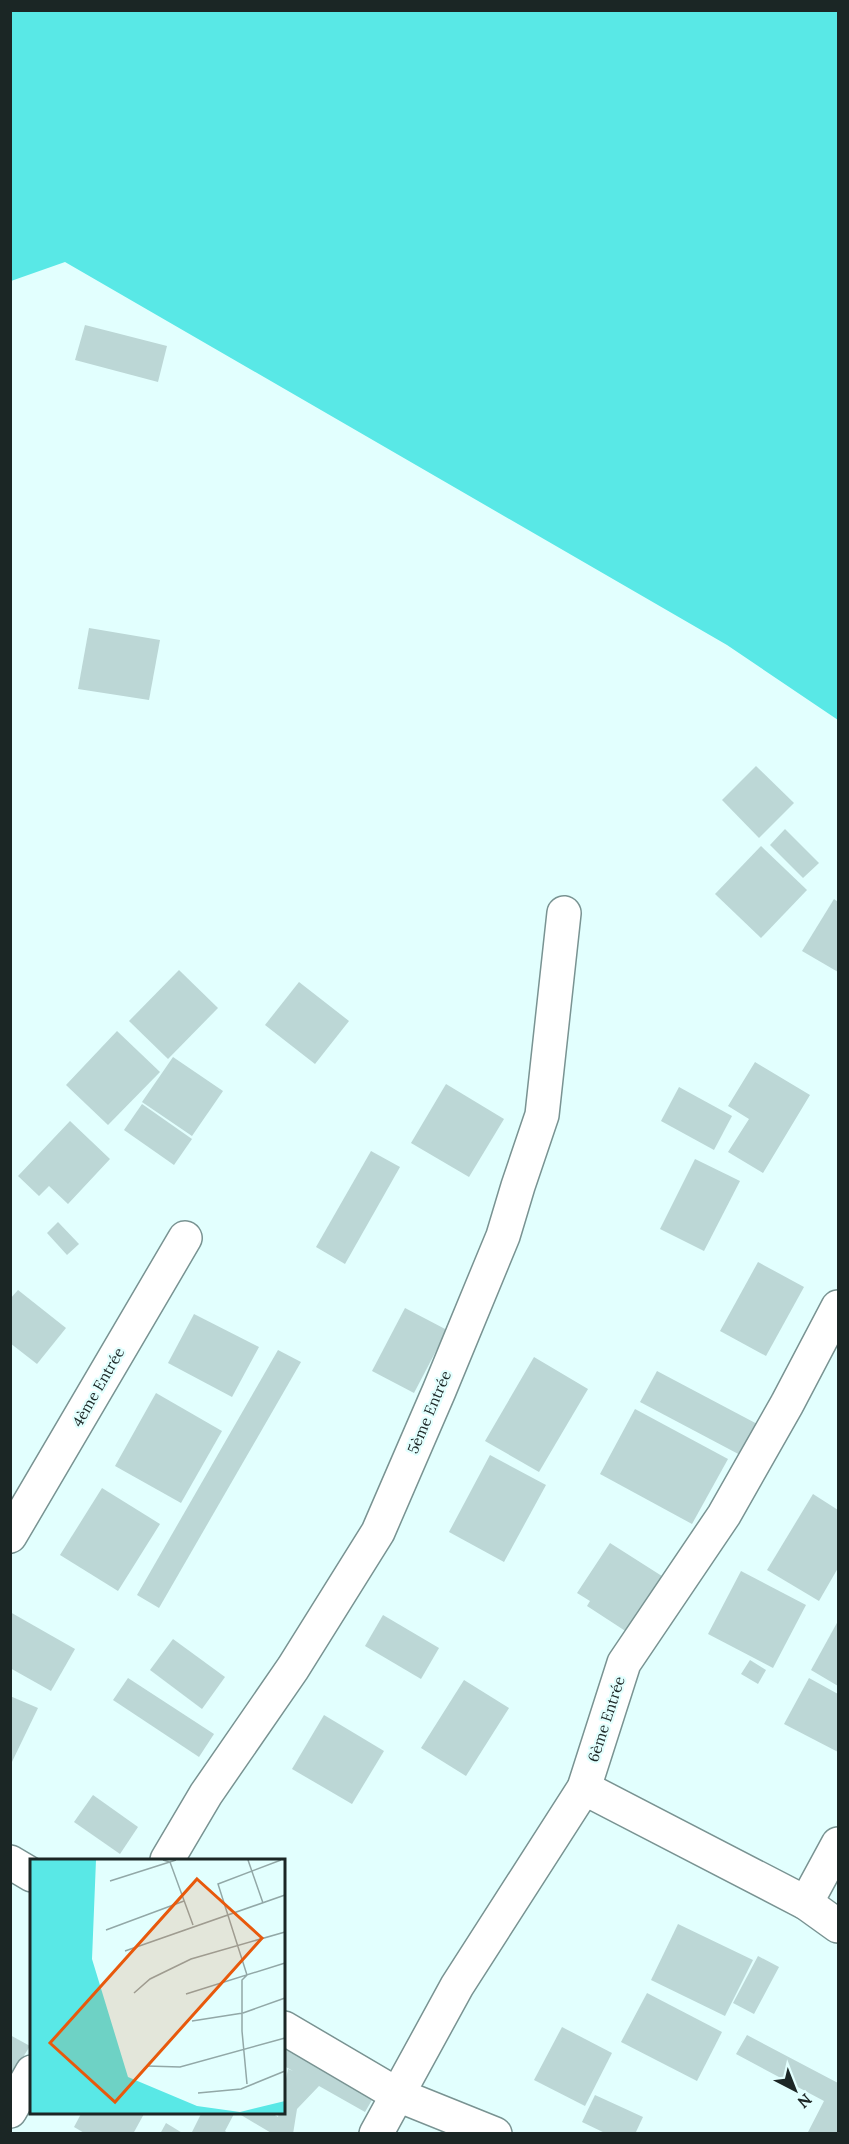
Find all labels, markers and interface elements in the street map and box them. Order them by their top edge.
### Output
street label: 4ème Entrée [68,1344,128,1430]
street label: 5ème Entrée [403,1368,455,1456]
street label: 6ème Entrée [583,1674,629,1764]
inset map [30,1859,285,2114]
north arrow [765,2060,825,2120]
text: N [794,2090,816,2113]

